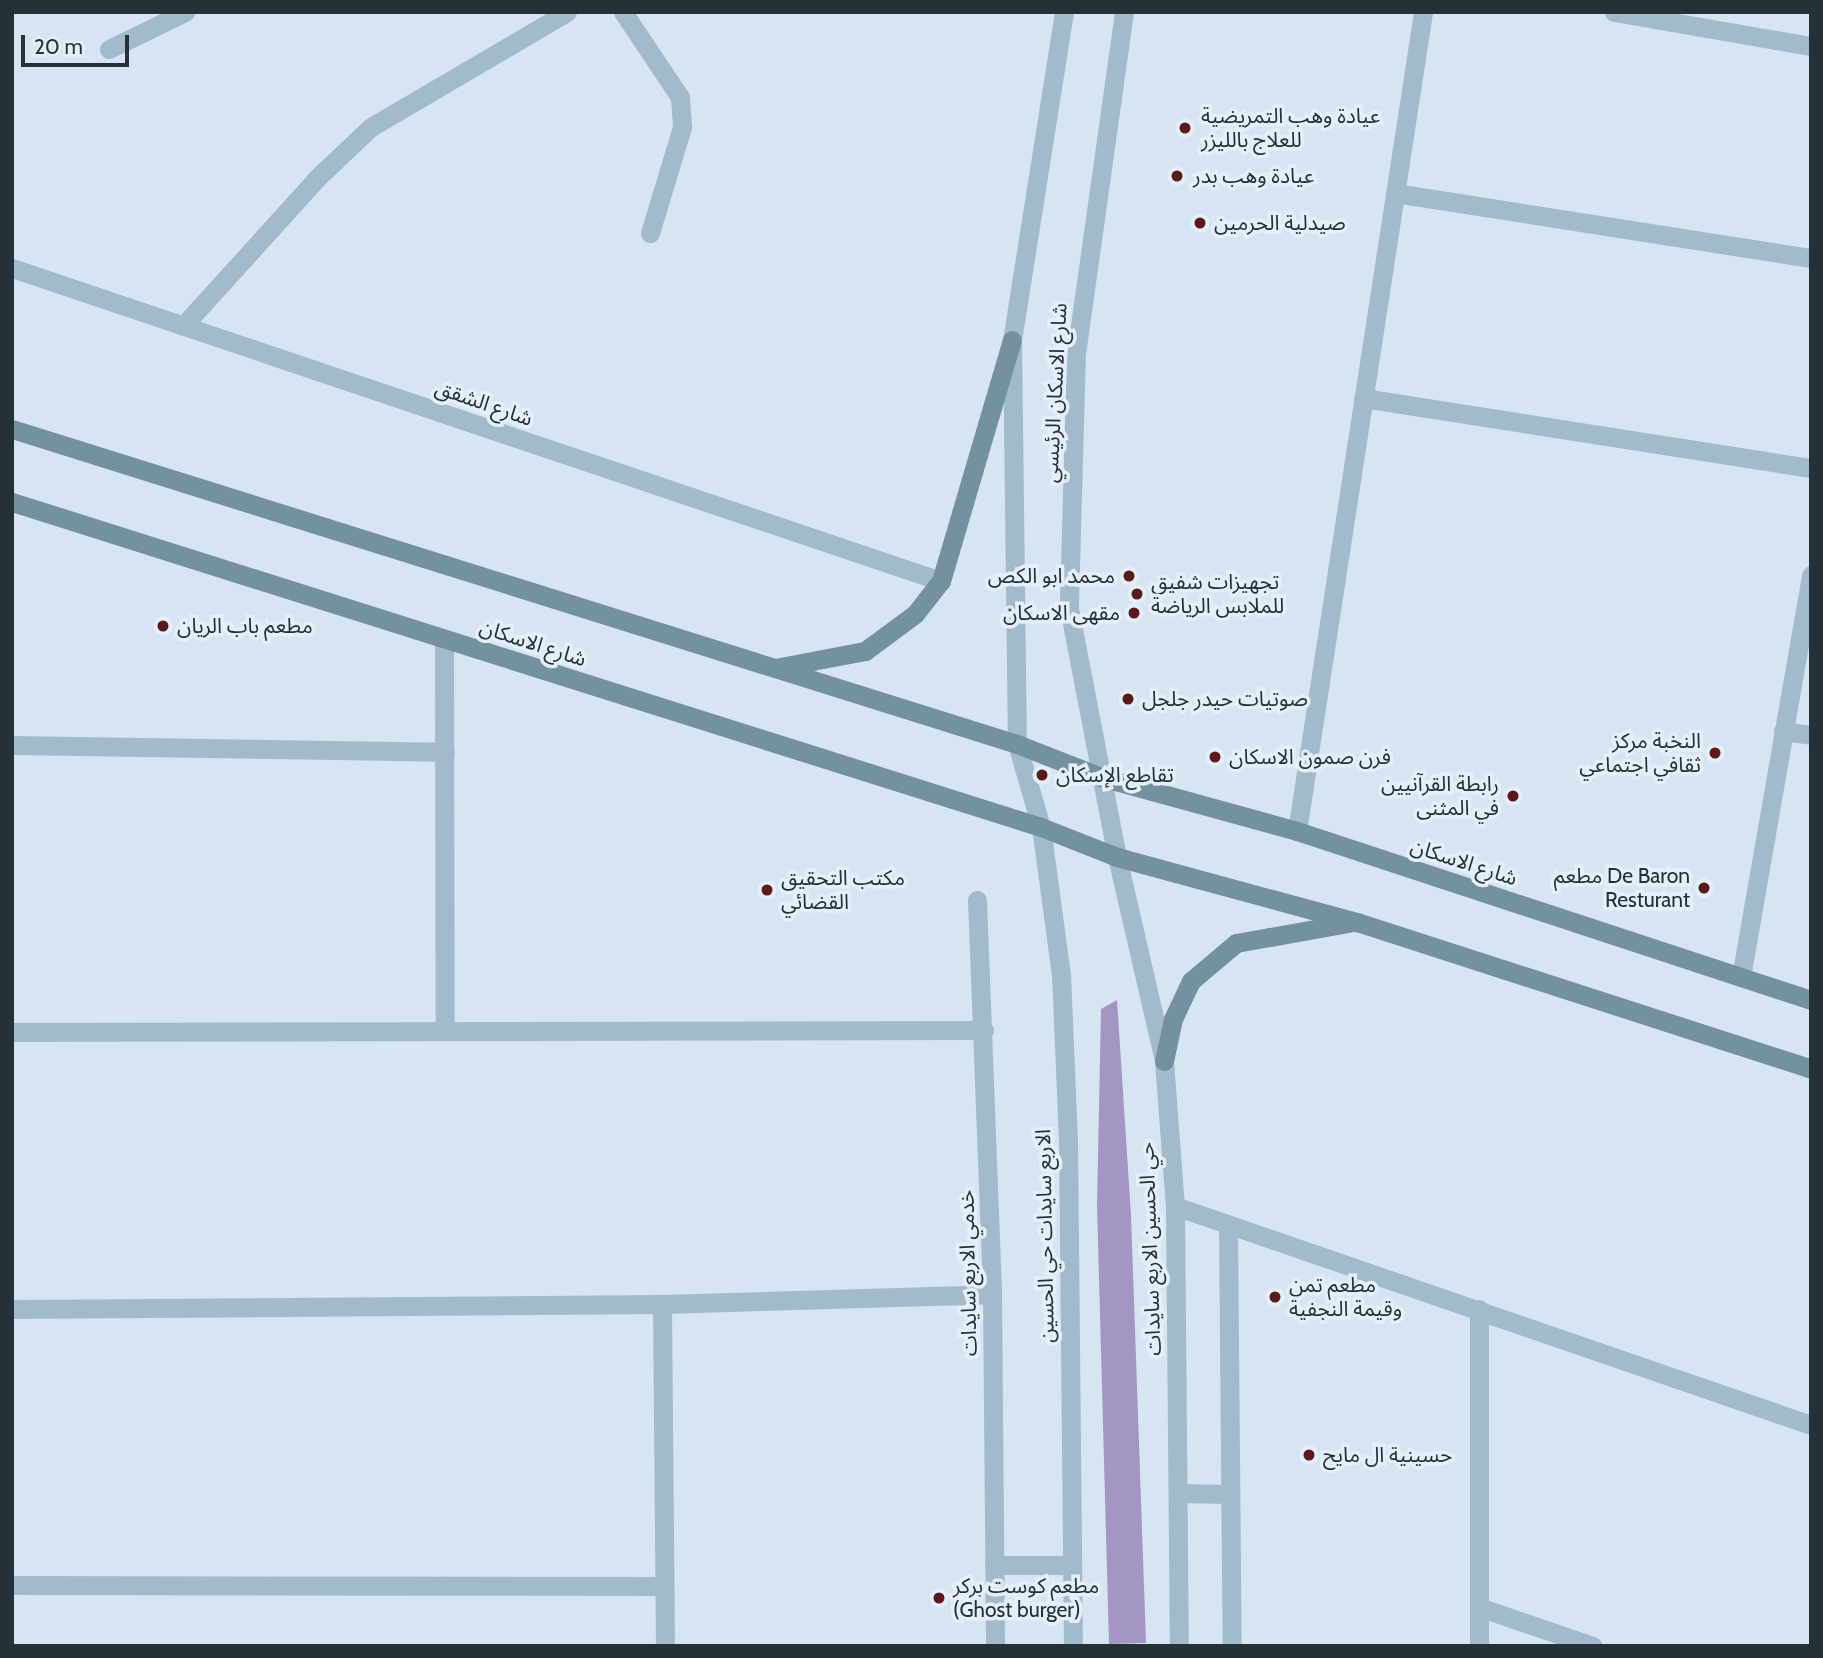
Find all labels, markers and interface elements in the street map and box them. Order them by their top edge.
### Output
scale bar [24,21,133,65]
text: 20 m [34,34,83,59]
place label: عيادة وهب التمريضية للعلاج بالليزر [1201,103,1380,153]
marker: عيادة وهب التمريضية للعلاج بالليزر [1175,118,1195,138]
place label: عيادة وهب بدر [1193,163,1314,189]
marker: عيادة وهب بدر [1167,166,1187,186]
place label: صيدلية الحرمين [1214,210,1346,236]
marker: صيدلية الحرمين [1192,215,1208,231]
street label: شارع الاسكان الرئيسي [1038,302,1072,484]
street label: شارع الشقق [432,375,536,431]
place label: محمد ابو الكص [988,563,1115,589]
marker: محمد ابو الكص [1121,568,1137,584]
place label: تجهيزات شفيق للملابس الرياضة [1151,569,1284,619]
marker: تجهيزات شفيق للملابس الرياضة [1129,586,1145,602]
place label: مقهى الاسكان [1003,600,1120,626]
marker: مقهى الاسكان [1126,605,1142,621]
place label: مطعم باب الريان [177,613,313,639]
street label: شارع الاسكان [477,614,589,672]
marker: مطعم باب الريان [155,618,171,634]
place label: صوتيات حيدر جلجل [1142,686,1308,712]
marker: صوتيات حيدر جلجل [1120,691,1136,707]
place label: النخبة مركز ثقافي اجتماعي [1579,728,1701,778]
place label: فرن صمون الاسكان [1229,744,1391,770]
marker: النخبة مركز ثقافي اجتماعي [1707,745,1723,761]
marker: فرن صمون الاسكان [1207,749,1223,765]
place label: تقاطع الإسكان [1056,762,1174,788]
marker: تقاطع الإسكان [1034,767,1050,783]
place label: رابطة القرآنيين في المثنى [1381,771,1499,821]
marker: رابطة القرآنيين في المثنى [1505,788,1521,804]
street label: شارع الاسكان [1408,833,1520,891]
place label: مطعم De Baron Resturant [1554,863,1690,913]
place label: مكتب التحقيق القضائي [781,865,905,915]
marker: مطعم De Baron Resturant [1696,880,1712,896]
marker: مكتب التحقيق القضائي [759,882,775,898]
street label: الاربع سايدات حي الحسين [1031,1129,1059,1343]
street label: حي الحسين الاربع سايدات [1134,1142,1166,1356]
street label: خدمي الاربع سايدات [954,1190,982,1356]
place label: مطعم تمن وقيمة النجفية [1289,1272,1402,1322]
marker: مطعم تمن وقيمة النجفية [1267,1289,1283,1305]
place label: حسينية ال مايح [1323,1442,1452,1468]
marker: حسينية ال مايح [1301,1447,1317,1463]
place label: مطعم كوست بركر (Ghost burger) [953,1573,1099,1623]
marker: مطعم كوست بركر (Ghost burger) [931,1590,947,1606]

